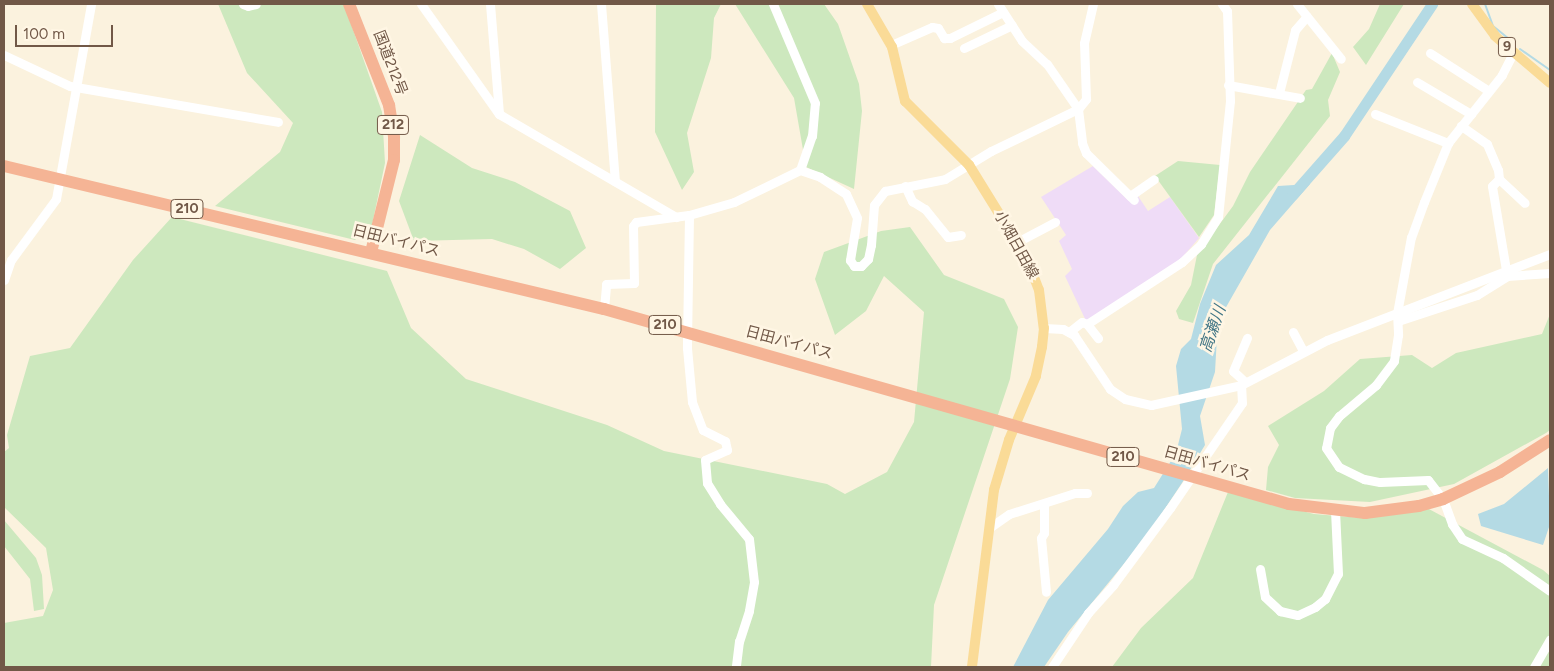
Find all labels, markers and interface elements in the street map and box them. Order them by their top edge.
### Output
scale bar [18,15,115,47]
text: 100 m [23,25,65,43]
street label: 国道212号 [369,28,411,98]
road number: 9 [1497,36,1517,58]
road number: 212 [377,114,409,136]
road number: 210 [170,198,204,220]
street label: 小畑日田線 [990,208,1042,282]
street label: 日田バイパス [350,221,442,261]
water label: 高瀬川 [1196,303,1230,355]
road number: 210 [648,314,682,336]
street label: 日田バイパス [743,323,835,363]
street label: 日田バイパス [1161,443,1253,485]
road number: 210 [1106,446,1140,468]

